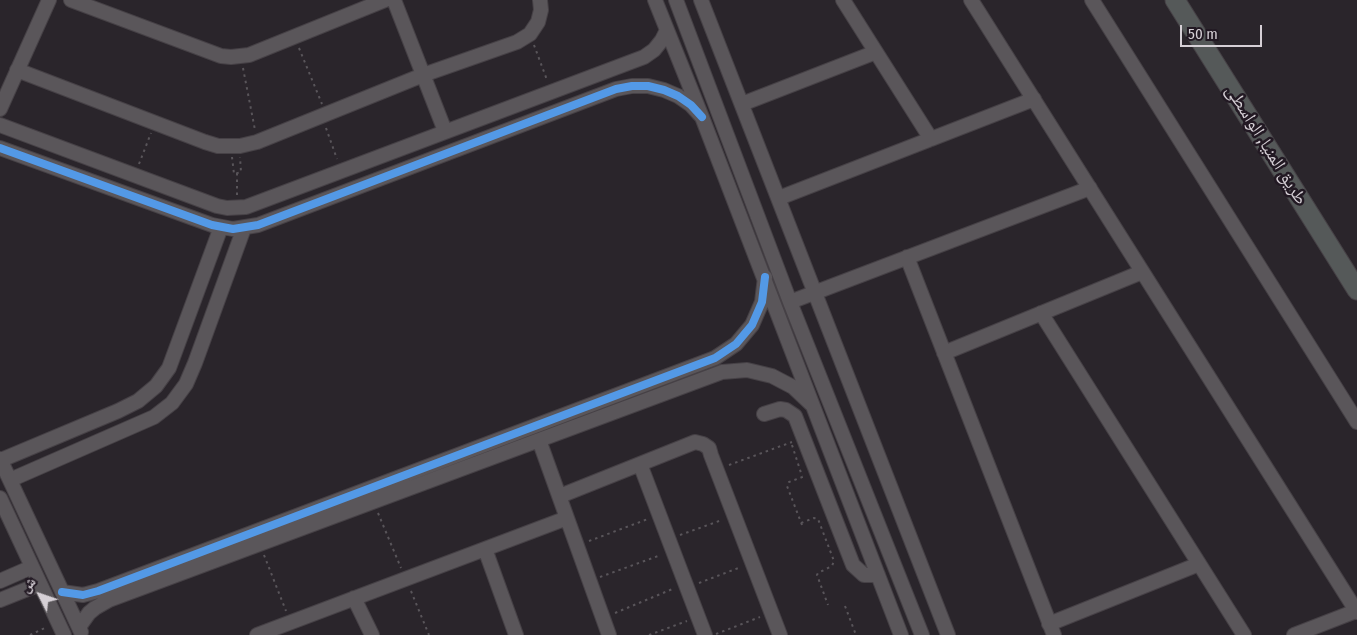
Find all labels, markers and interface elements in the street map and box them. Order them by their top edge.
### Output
scale bar [1182,15,1264,47]
text: 50 m [1188,25,1218,43]
street label: طريق المنيا, الواسطى [1220,81,1312,209]
north arrow [15,570,65,620]
text: ش [17,574,40,596]

